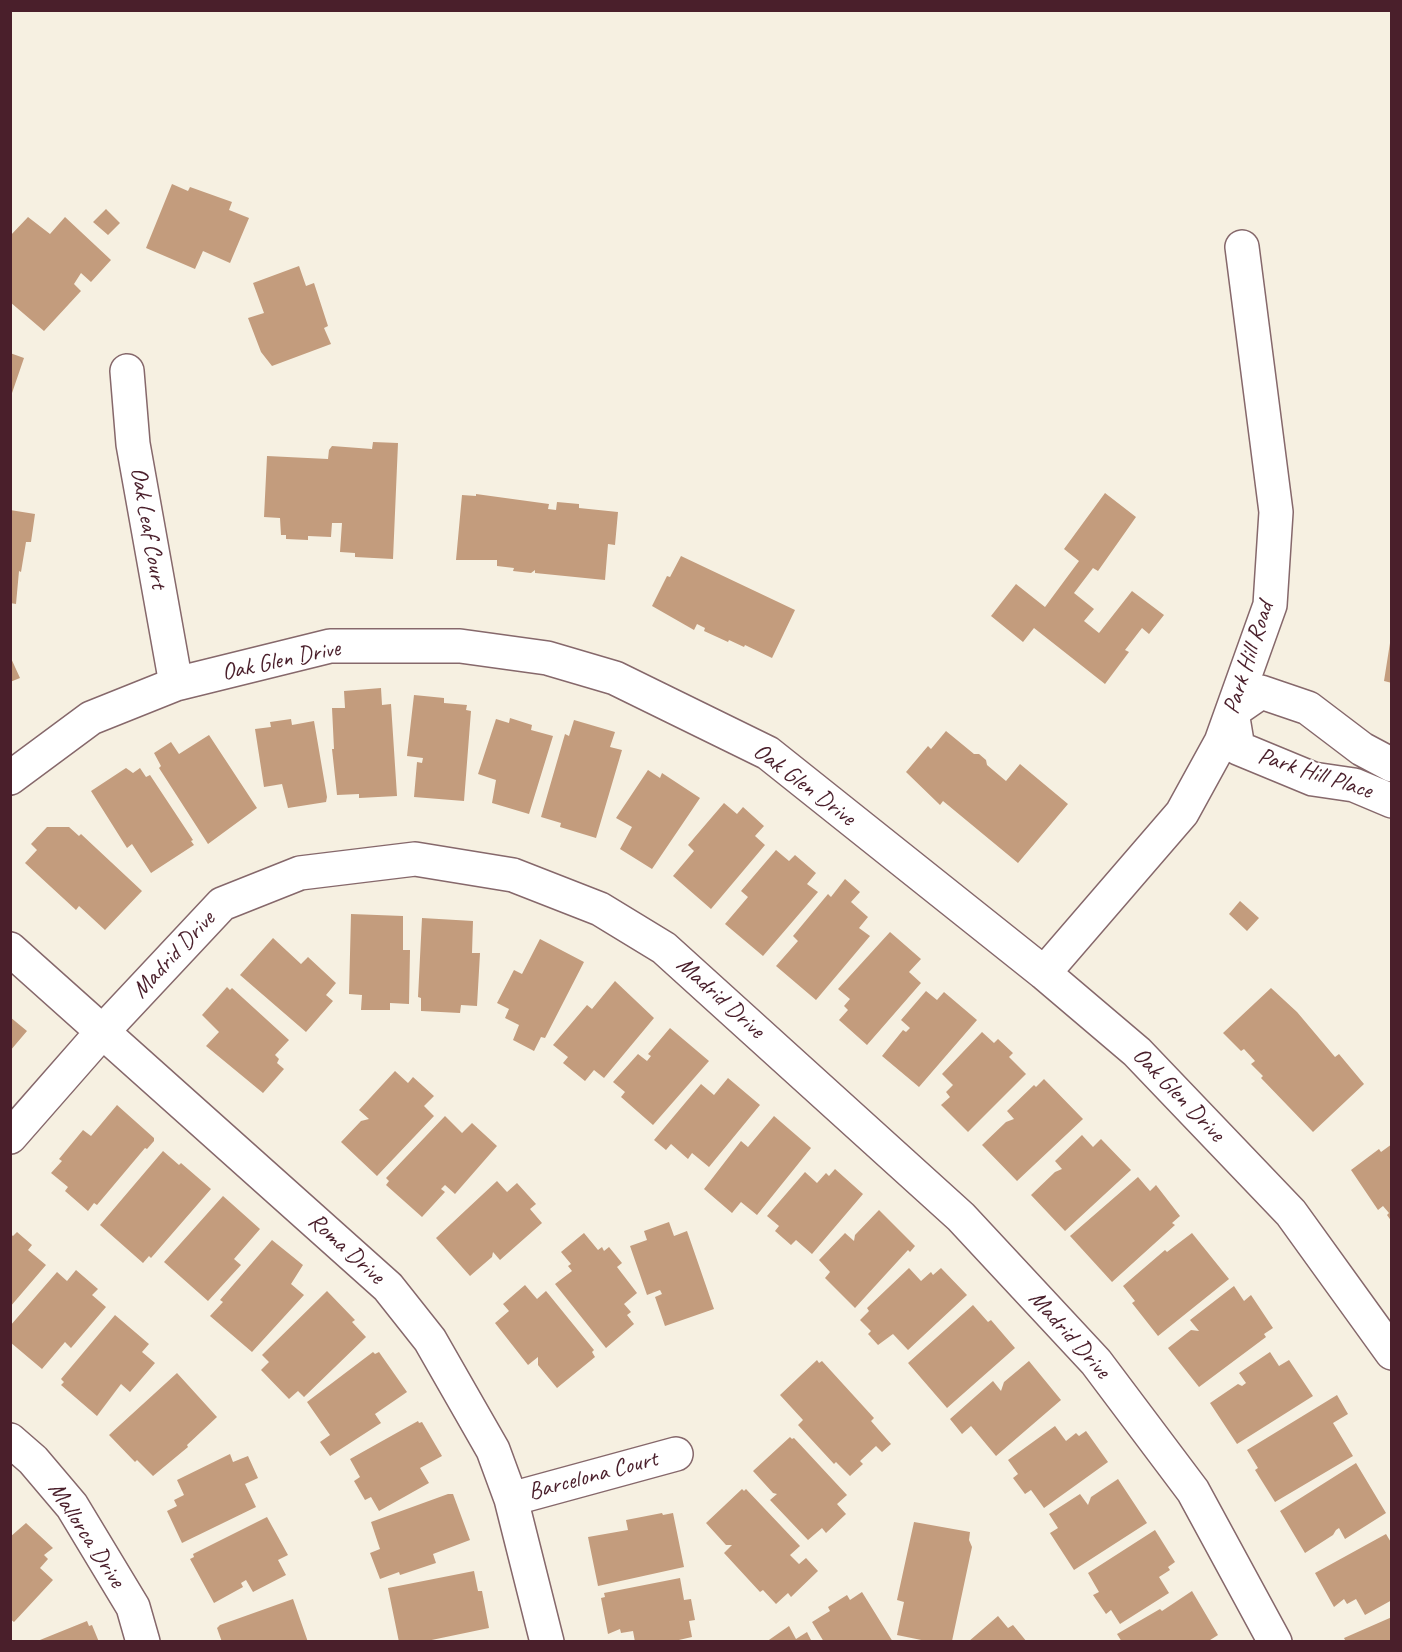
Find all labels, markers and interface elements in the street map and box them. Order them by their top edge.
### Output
street label: Oak Leaf Court [123,465,173,591]
street label: Park Hill Road [1217,598,1281,718]
street label: Oak Glen Drive [219,634,343,688]
street label: Oak Glen Drive [747,737,861,833]
street label: Park Hill Place [1254,742,1376,806]
street label: Madrid Drive [126,905,222,1005]
street label: Madrid Drive [670,951,770,1045]
street label: Oak Glen Drive [1126,1042,1230,1148]
street label: Roma Drive [302,1207,390,1291]
street label: Madrid Drive [1022,1285,1116,1385]
street label: Barcelona Court [525,1445,661,1507]
street label: Mallorca Drive [41,1477,131,1593]

